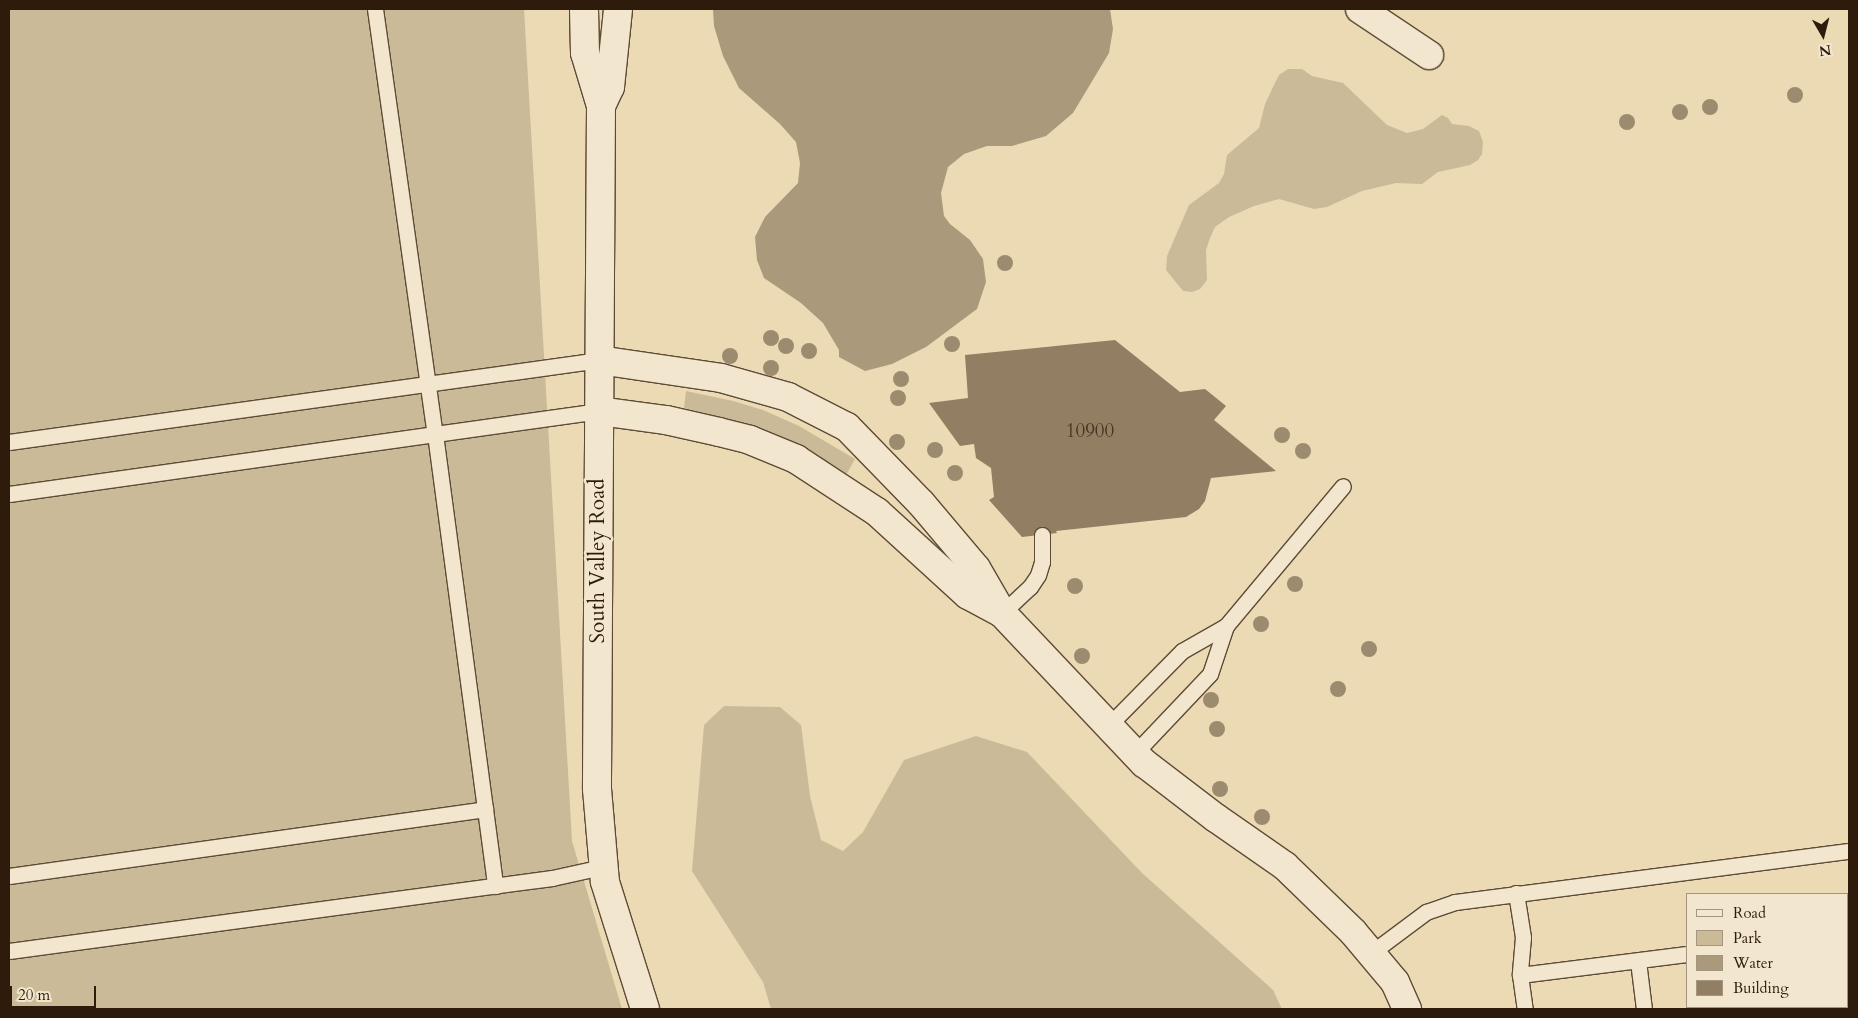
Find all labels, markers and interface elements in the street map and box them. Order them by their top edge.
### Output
north arrow [1798,10,1848,60]
text: N [1818,40,1832,61]
house number: 10900 [1066,421,1114,443]
street label: South Valley Road [585,479,611,643]
legend [1686,893,1848,1008]
text: Road [1733,903,1766,923]
text: Park [1733,928,1762,948]
text: Water [1733,953,1773,973]
scale bar [12,976,99,1008]
text: Building [1733,978,1789,998]
text: 20 m [18,985,50,1005]

